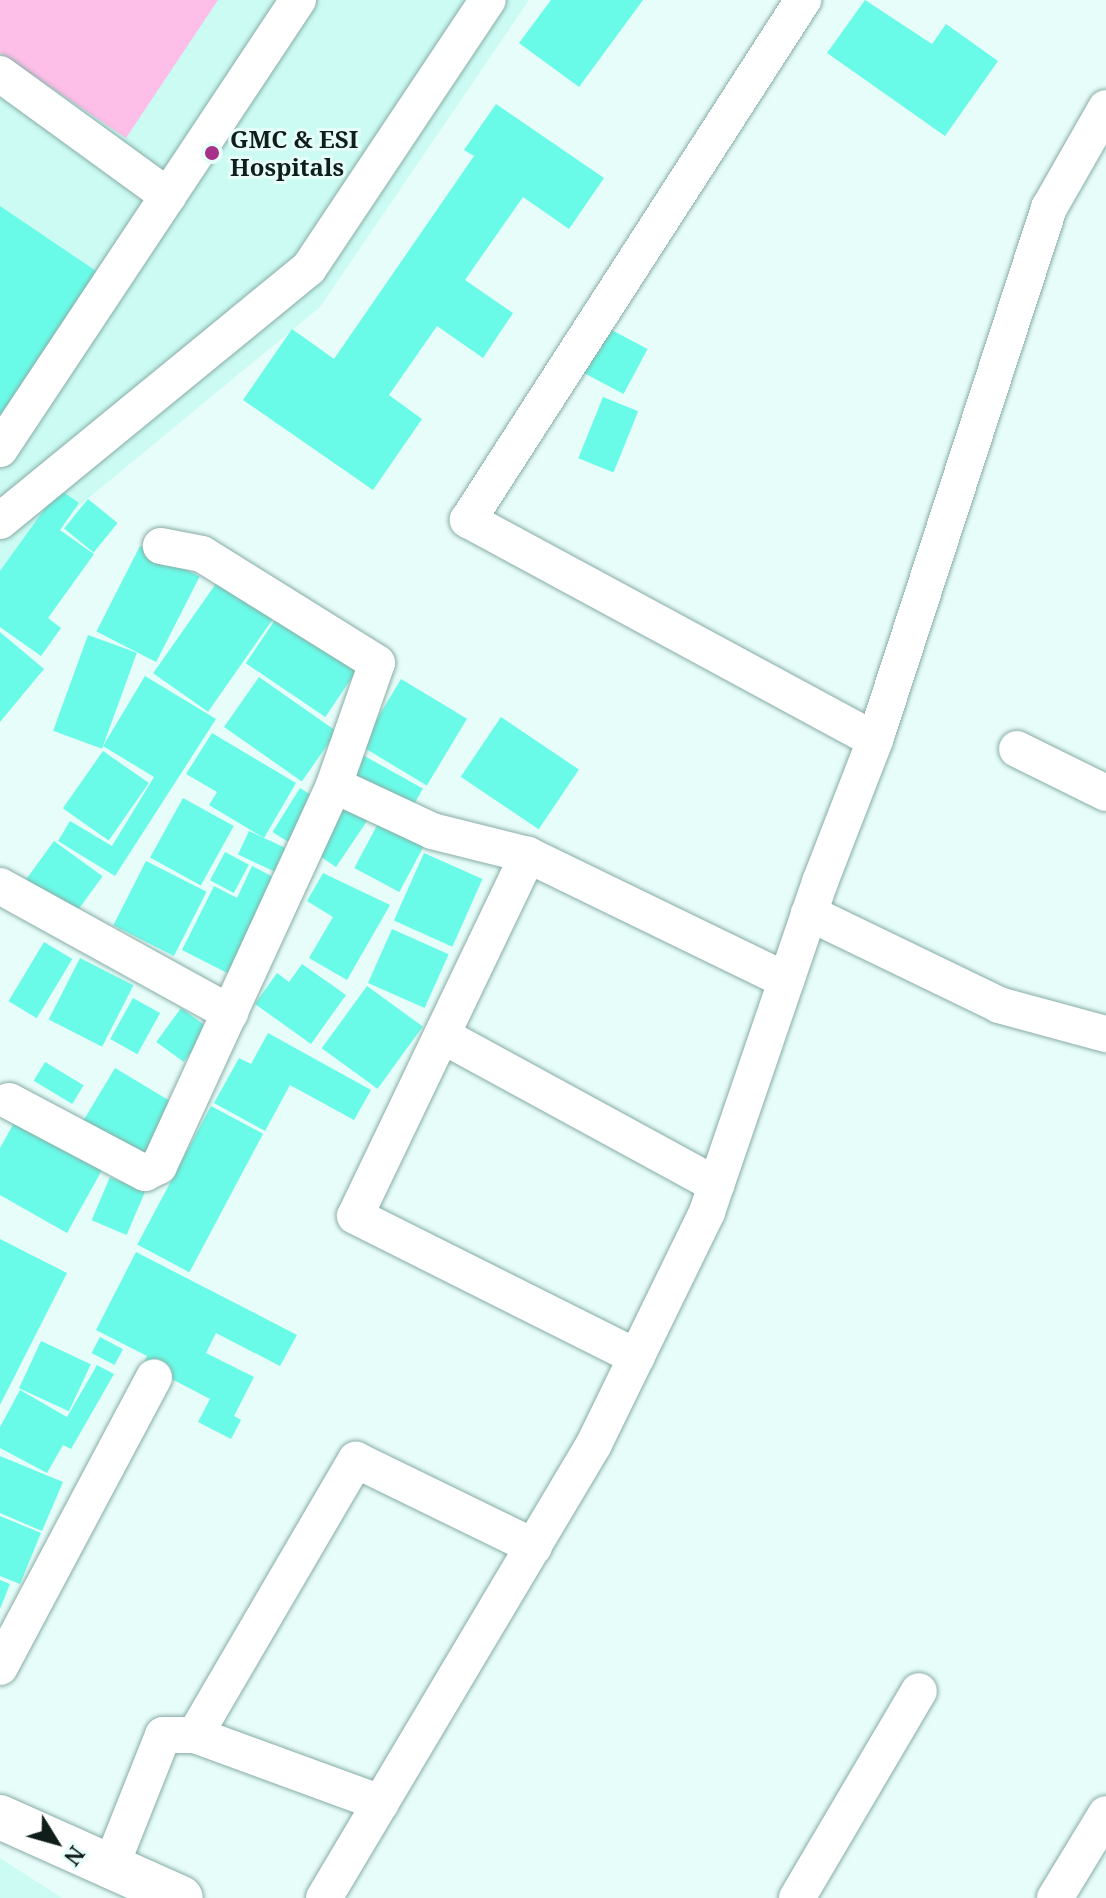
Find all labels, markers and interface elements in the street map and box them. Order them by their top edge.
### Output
place label: GMC & ESI Hospitals [230,125,358,181]
marker: GMC & ESI Hospitals [201,142,223,164]
north arrow [16,1802,96,1882]
text: N [58,1840,92,1872]

